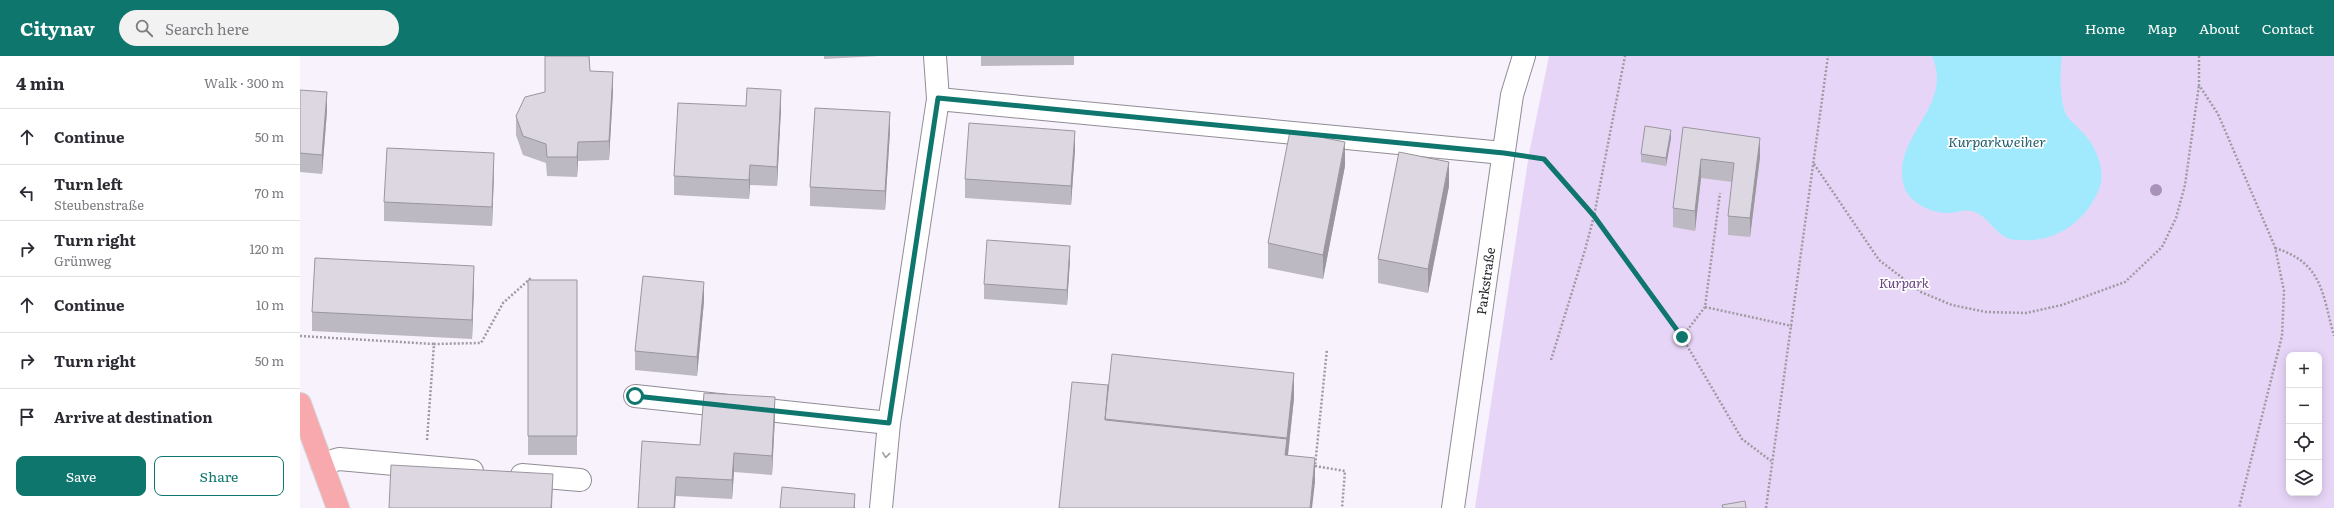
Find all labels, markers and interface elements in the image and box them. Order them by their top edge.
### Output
search box [119,10,399,46]
text: Citynav [20,14,95,42]
icon: search [133,17,155,39]
text: Search here [165,17,249,40]
text: Home [2085,18,2125,38]
text: Map [2147,18,2177,38]
text: About [2199,18,2240,38]
text: Contact [2262,18,2314,38]
text: 4 min [16,70,65,95]
text: Walk · 300 m [204,73,284,92]
text: Continue [54,125,124,148]
icon: ahead [16,126,38,148]
text: 50 m [255,127,284,146]
water label: Kurparkweiher [1948,131,2046,151]
text: Turn left [54,172,123,195]
icon: left [16,182,38,204]
text: 70 m [255,183,284,202]
text: Steubenstraße [54,195,144,214]
text: Turn right [54,228,136,251]
icon: right [16,238,38,260]
text: 120 m [249,239,284,258]
street label: Parkstraße [1471,246,1499,316]
text: Grünweg [54,251,111,270]
park label: Kurpark [1879,273,1930,292]
text: Continue [54,293,124,316]
icon: ahead [16,294,38,316]
text: 10 m [256,295,284,314]
route end [1673,328,1691,346]
text: Turn right [54,349,136,372]
icon: right [16,350,38,372]
text: 50 m [255,351,284,370]
map controls [2286,352,2322,496]
button: + [2286,352,2322,388]
route start [626,387,644,405]
button: − [2286,388,2322,424]
text: Arrive at destination [54,405,213,428]
icon: arrive [16,406,38,428]
button: locate [2286,424,2322,460]
one-way arrow [882,452,891,458]
button: Save [16,456,146,496]
button: Share [154,456,284,496]
button: layers [2286,460,2322,496]

